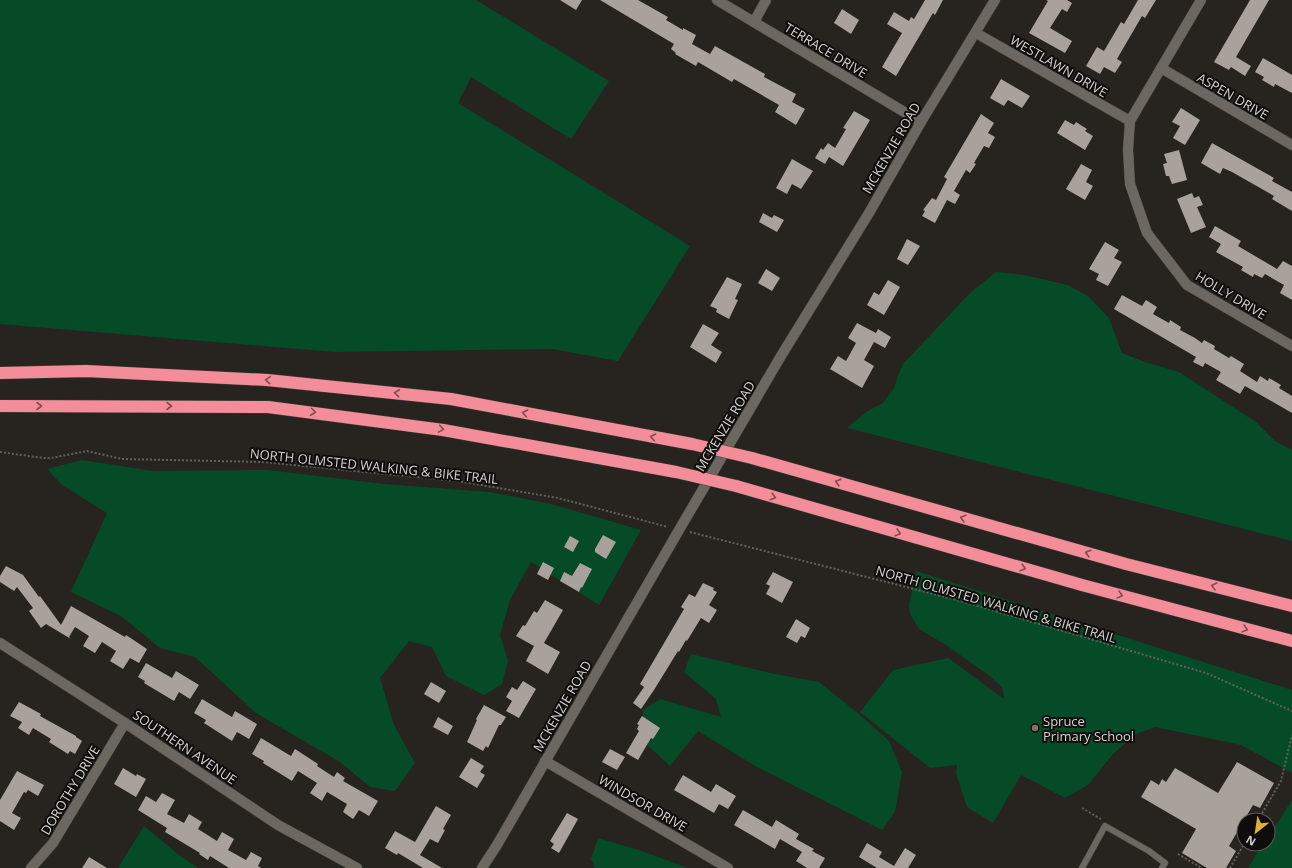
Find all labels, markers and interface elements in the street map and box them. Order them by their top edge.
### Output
street label: TERRACE DRIVE [781,18,871,82]
street label: WESTLAWN DRIVE [1007,31,1111,101]
street label: ASPEN DRIVE [1194,68,1272,124]
street label: MCKENZIE ROAD [858,99,924,197]
street label: HOLLY DRIVE [1192,267,1270,323]
one-way arrow [265,376,271,385]
street label: MCKENZIE ROAD [691,378,759,474]
one-way arrow [394,389,400,398]
one-way arrow [36,402,42,410]
one-way arrow [166,402,172,410]
one-way arrow [310,407,316,416]
one-way arrow [522,409,529,417]
one-way arrow [438,424,445,433]
one-way arrow [650,433,656,441]
street label: NORTH OLMSTED WALKING & BIKE TRAIL [249,444,499,488]
one-way arrow [835,479,841,487]
one-way arrow [770,492,777,501]
one-way arrow [960,514,967,522]
one-way arrow [894,528,901,537]
one-way arrow [1085,549,1092,558]
street label: NORTH OLMSTED WALKING & BIKE TRAIL [874,561,1119,647]
one-way arrow [1020,564,1027,572]
one-way arrow [1210,583,1217,591]
one-way arrow [1116,590,1123,599]
one-way arrow [1241,624,1248,633]
street label: MCKENZIE ROAD [529,657,595,755]
street label: SOUTHERN AVENUE [130,706,240,788]
place label: Spruce Primary School [1043,712,1134,745]
marker: Spruce Primary School [1030,723,1040,733]
street label: DOROTHY DRIVE [36,742,104,838]
street label: WINDSOR DRIVE [595,770,691,836]
north arrow [1236,812,1276,852]
text: N [1243,832,1258,850]

